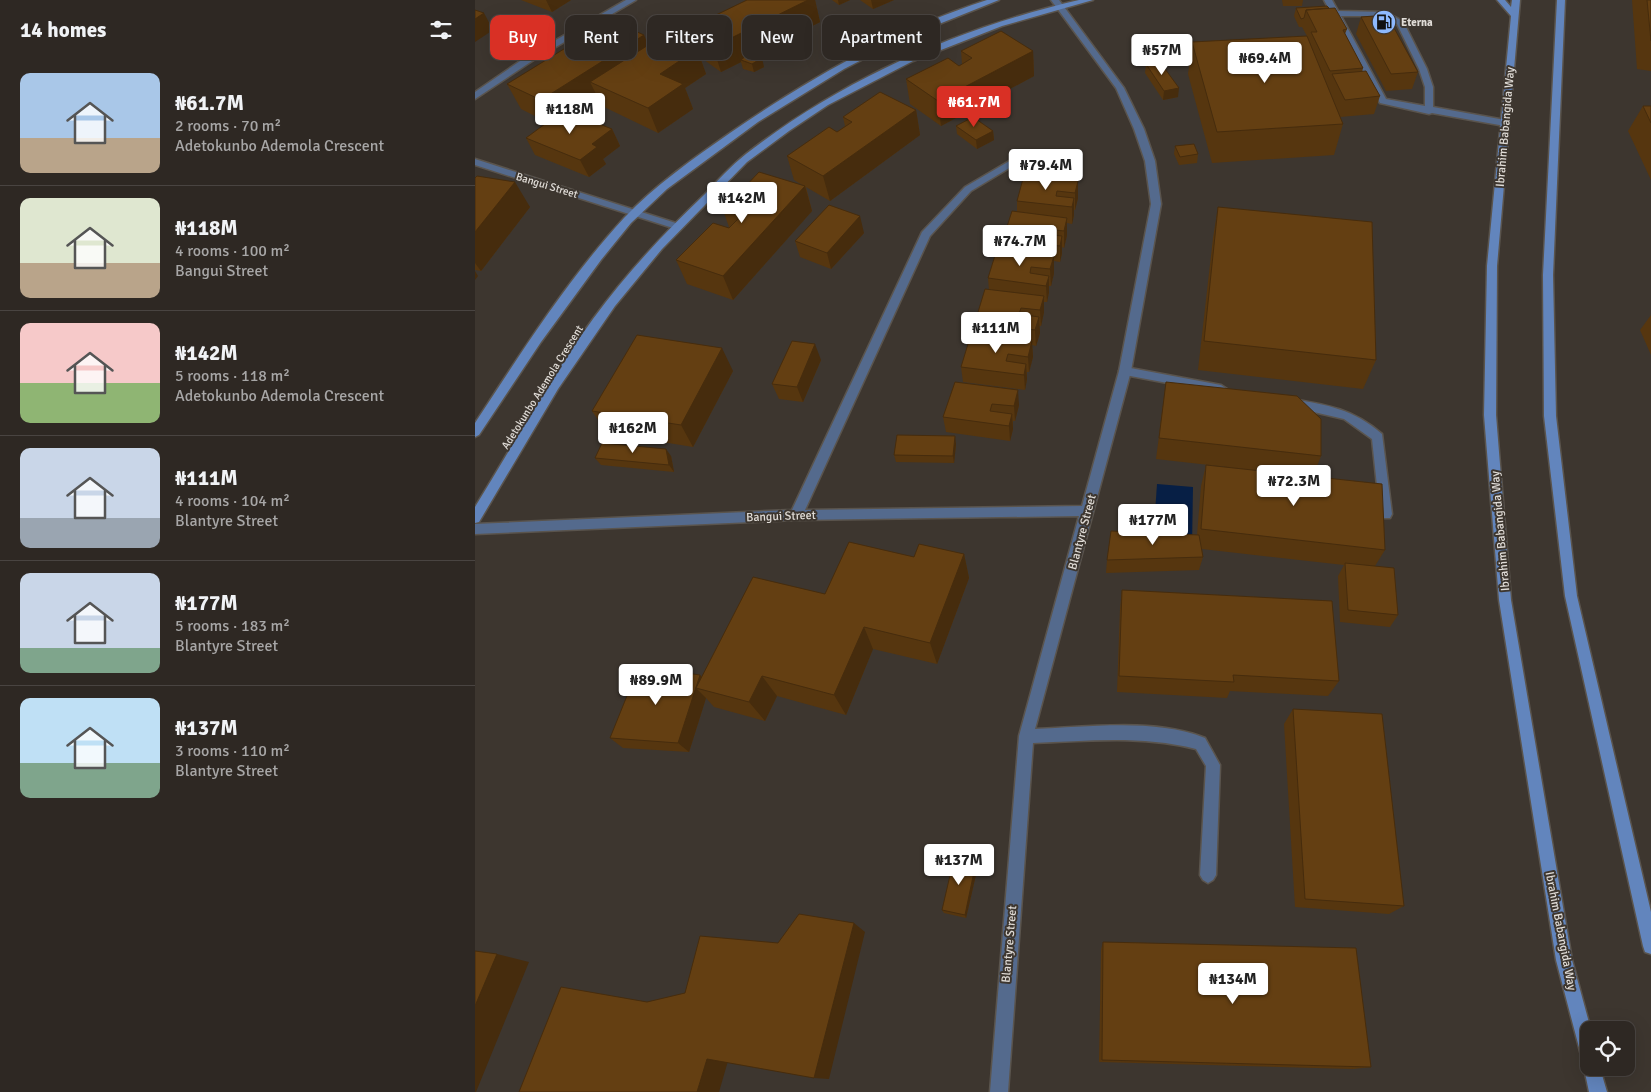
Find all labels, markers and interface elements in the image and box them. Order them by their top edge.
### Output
fuel station icon: Eterna [1371,9,1397,35]
chip: Buy [490,15,555,60]
chip: Rent [565,15,637,60]
chip: Filters [647,15,732,60]
chip: New [742,15,812,60]
chip: Apartment [822,15,940,60]
icon: filters [427,16,455,44]
place label: Eterna [1401,16,1433,29]
text: 14 homes [20,17,106,43]
pin: ₦57M [1132,34,1192,76]
text: ₦57M [1142,40,1182,60]
pin: ₦69.4M [1224,42,1306,84]
text: ₦69.4M [1239,48,1291,68]
street label: Ibrahim Babangida Way [1493,66,1518,188]
pin: ₦61.7M [933,86,1015,128]
text: ₦61.7M [175,90,244,116]
pin: ₦118M [535,92,605,135]
text: ₦61.7M [948,92,1000,112]
icon: home [60,93,120,153]
text: ₦118M [546,99,594,119]
text: 2 rooms · 70 m² [175,116,281,136]
text: Adetokunbo Ademola Crescent [175,136,384,156]
pin: ₦79.4M [1005,148,1087,191]
text: ₦79.4M [1020,155,1072,175]
street label: Bangui Street [514,170,580,201]
pin: ₦142M [707,182,777,224]
text: ₦142M [718,188,766,208]
text: ₦118M [175,215,238,241]
icon: home [60,218,120,278]
pin: ₦74.7M [979,224,1061,267]
text: ₦74.7M [994,231,1046,251]
text: 4 rooms · 100 m² [175,241,290,261]
text: Bangui Street [175,261,268,281]
pin: ₦111M [961,312,1031,354]
text: ₦111M [972,318,1020,338]
street label: Adetokunbo Ademola Crescent [499,323,586,452]
text: ₦142M [175,340,238,366]
icon: home [60,343,120,403]
text: 5 rooms · 118 m² [175,366,290,386]
text: Adetokunbo Ademola Crescent [175,386,384,406]
pin: ₦162M [598,412,668,454]
text: ₦162M [609,418,657,438]
pin: ₦72.3M [1253,464,1335,507]
text: ₦111M [175,465,238,491]
icon: home [60,468,120,528]
street label: Ibrahim Babangida Way [1488,470,1513,592]
text: ₦72.3M [1268,471,1320,491]
text: 4 rooms · 104 m² [175,491,290,511]
street label: Blantyre Street [1065,493,1100,571]
pin: ₦177M [1118,504,1188,546]
street label: Bangui Street [746,508,816,525]
text: ₦177M [1129,510,1177,530]
text: Blantyre Street [175,511,278,531]
text: ₦177M [175,590,238,616]
icon: home [60,593,120,653]
text: 5 rooms · 183 m² [175,616,290,636]
text: Blantyre Street [175,636,278,656]
pin: ₦89.9M [615,664,697,706]
text: ₦89.9M [630,670,682,690]
text: ₦137M [175,715,238,741]
icon: home [60,718,120,778]
text: 3 rooms · 110 m² [175,741,290,761]
text: Blantyre Street [175,761,278,781]
pin: ₦137M [924,844,994,886]
text: ₦137M [935,850,983,870]
street label: Ibrahim Babangida Way [1542,871,1579,992]
street label: Blantyre Street [999,905,1020,983]
pin: ₦134M [1198,962,1268,1005]
text: ₦134M [1209,969,1257,989]
map controls [1580,1021,1635,1076]
button: locate [1580,1021,1635,1076]

